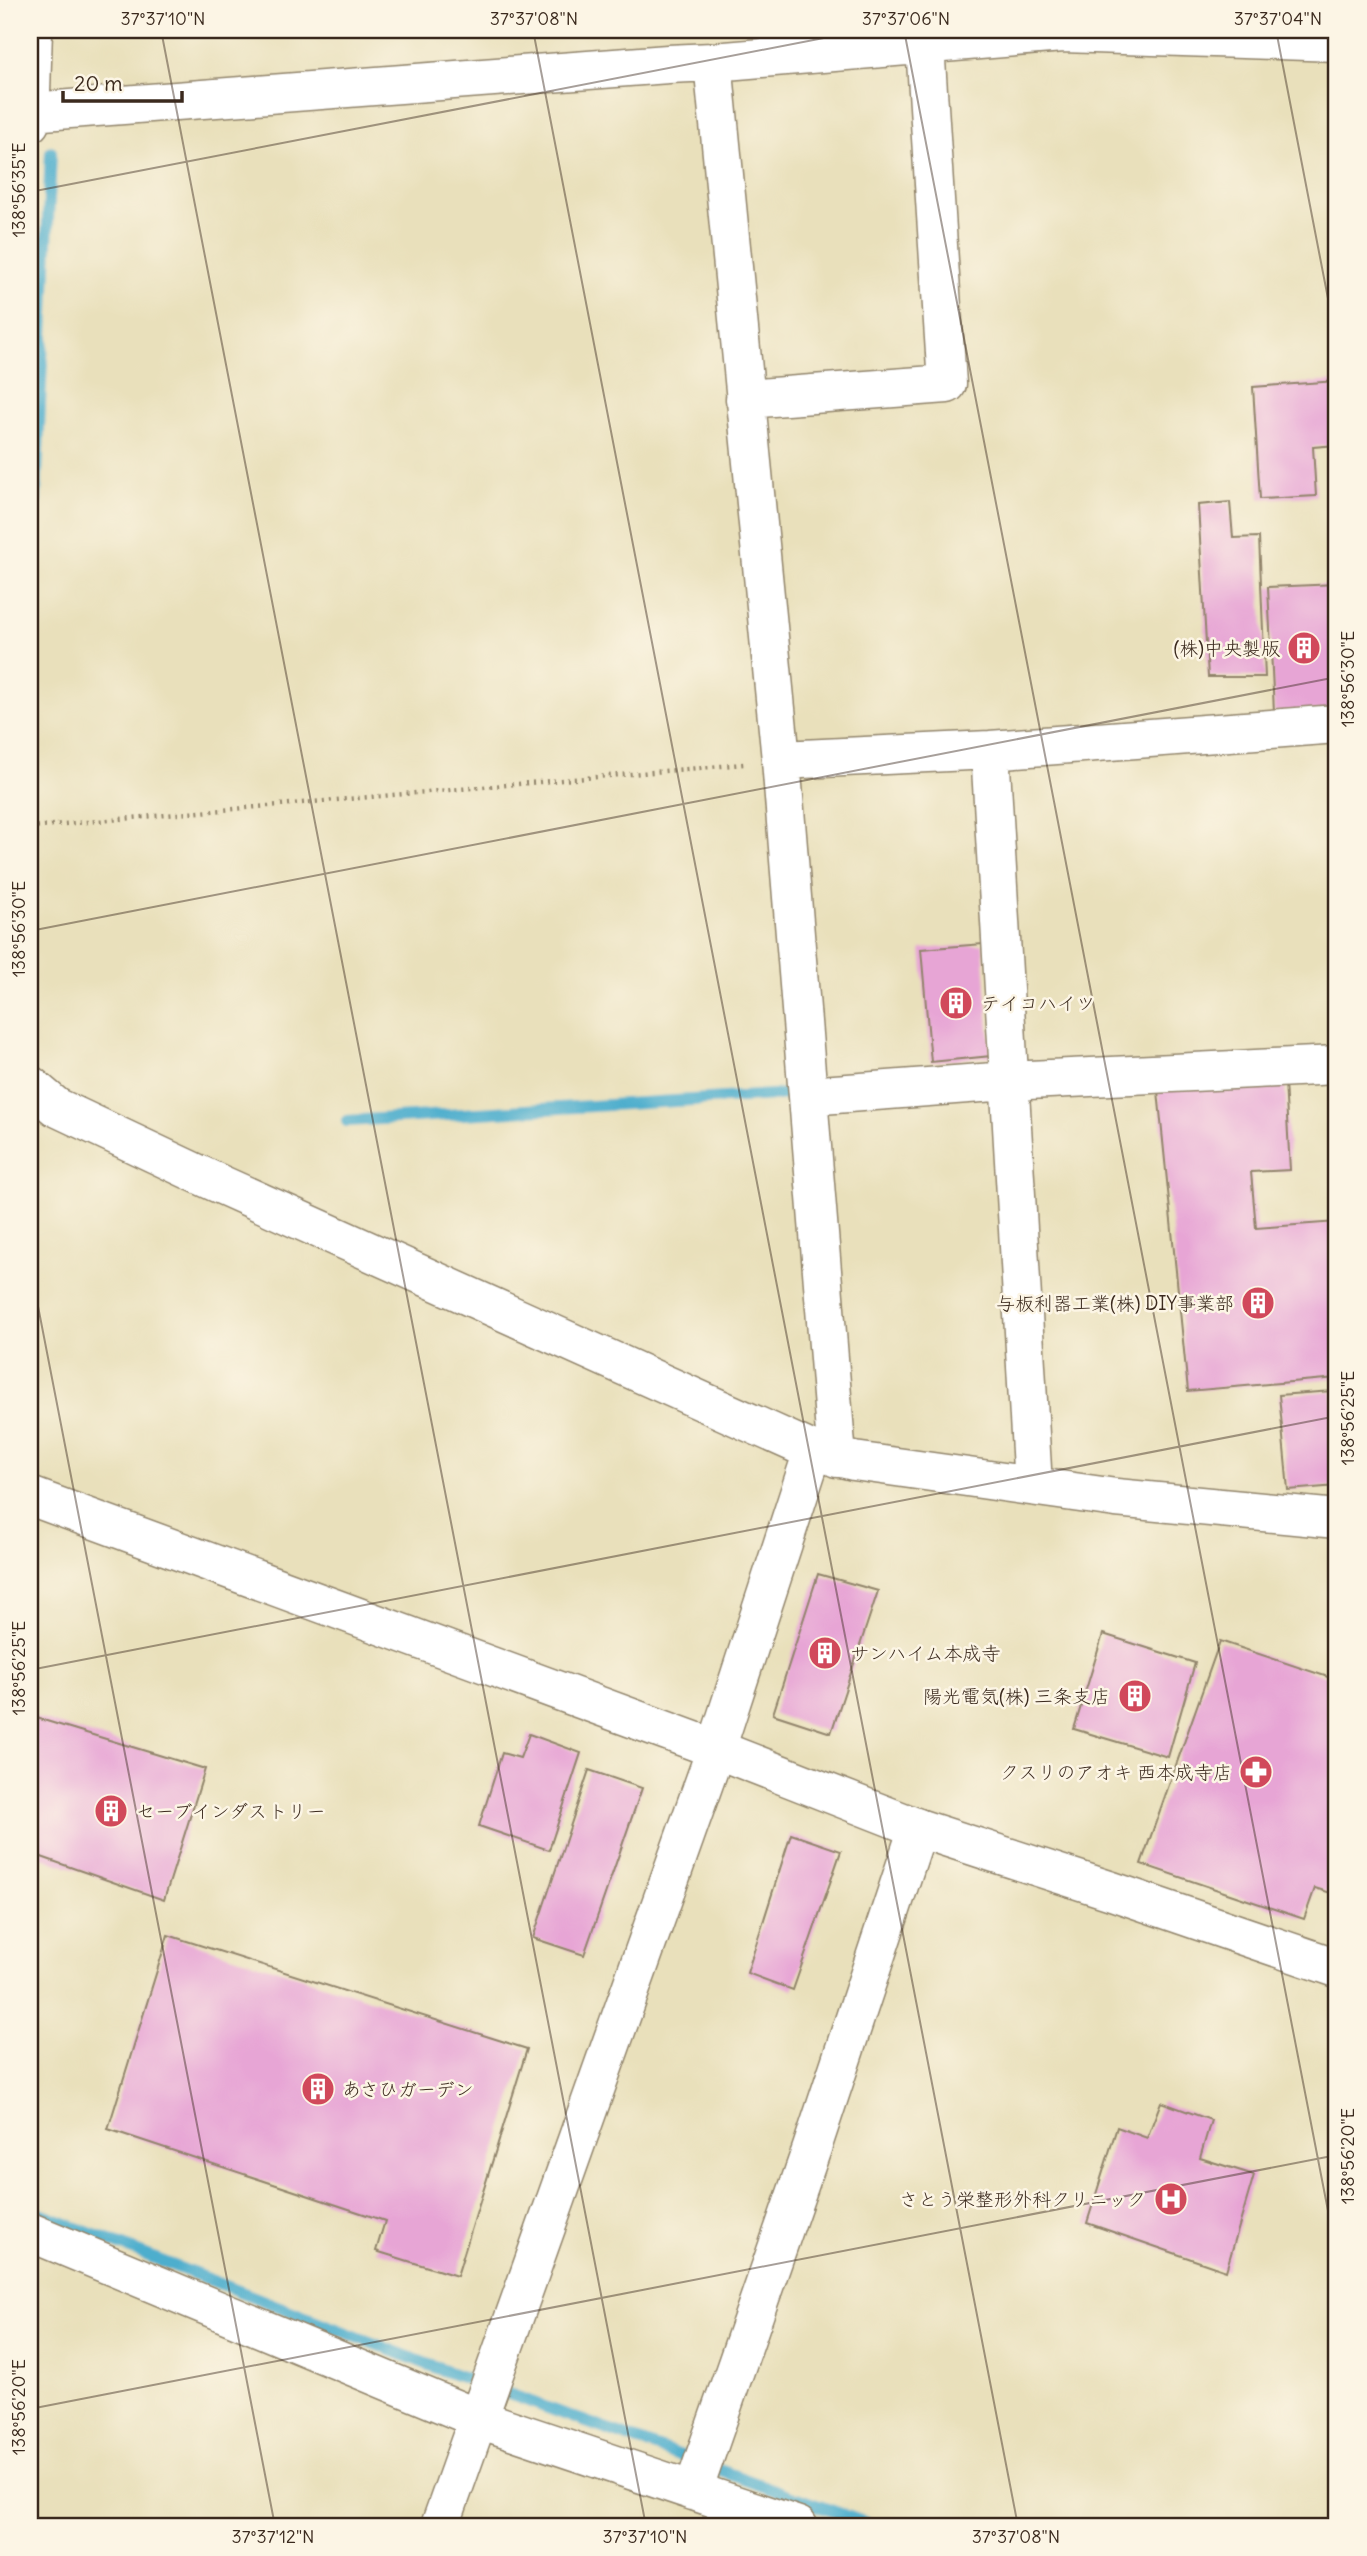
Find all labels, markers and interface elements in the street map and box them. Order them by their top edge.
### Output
text: 37°37'10"N [120,7,206,30]
text: 37°37'08"N [490,7,578,30]
text: 37°37'06"N [862,7,950,30]
text: 37°37'04"N [1234,7,1322,30]
scale bar [63,60,182,104]
text: 20 m [74,70,123,97]
text: 138°56'35"E [7,142,30,238]
building icon: (株)中央製版 [1285,629,1323,667]
text: 138°56'30"E [1336,631,1359,727]
place label: (株)中央製版 [1174,636,1280,660]
text: 138°56'30"E [7,881,30,977]
building icon: テイコハイツ [937,984,975,1022]
place label: テイコハイツ [981,991,1095,1015]
building icon: 与板利器工業(株) DIY事業部 [1239,1284,1277,1322]
place label: 与板利器工業(株) DIY事業部 [996,1291,1234,1315]
text: 138°56'25"E [1336,1371,1359,1465]
text: 138°56'25"E [7,1621,30,1715]
building icon: サンハイム本成寺 [806,1634,844,1672]
place label: サンハイム本成寺 [850,1641,1000,1665]
building icon: 陽光電気(株) 三条支店 [1116,1677,1154,1715]
place label: 陽光電気(株) 三条支店 [923,1684,1110,1708]
pharmacy icon: クスリのアオキ 西本成寺店 [1237,1753,1275,1791]
place label: クスリのアオキ 西本成寺店 [1000,1760,1232,1784]
building icon: セーブインダストリー [92,1792,130,1830]
place label: セーブインダストリー [136,1799,326,1823]
building icon: あさひガーデン [299,2070,337,2108]
place label: あさひガーデン [342,2077,474,2101]
text: 138°56'20"E [1336,2108,1359,2204]
hospital icon: さとう栄整形外科クリニック [1152,2180,1190,2218]
place label: さとう栄整形外科クリニック [899,2187,1146,2211]
text: 138°56'20"E [7,2359,30,2455]
text: 37°37'12"N [231,2525,315,2548]
text: 37°37'10"N [602,2525,688,2548]
text: 37°37'08"N [972,2525,1060,2548]

